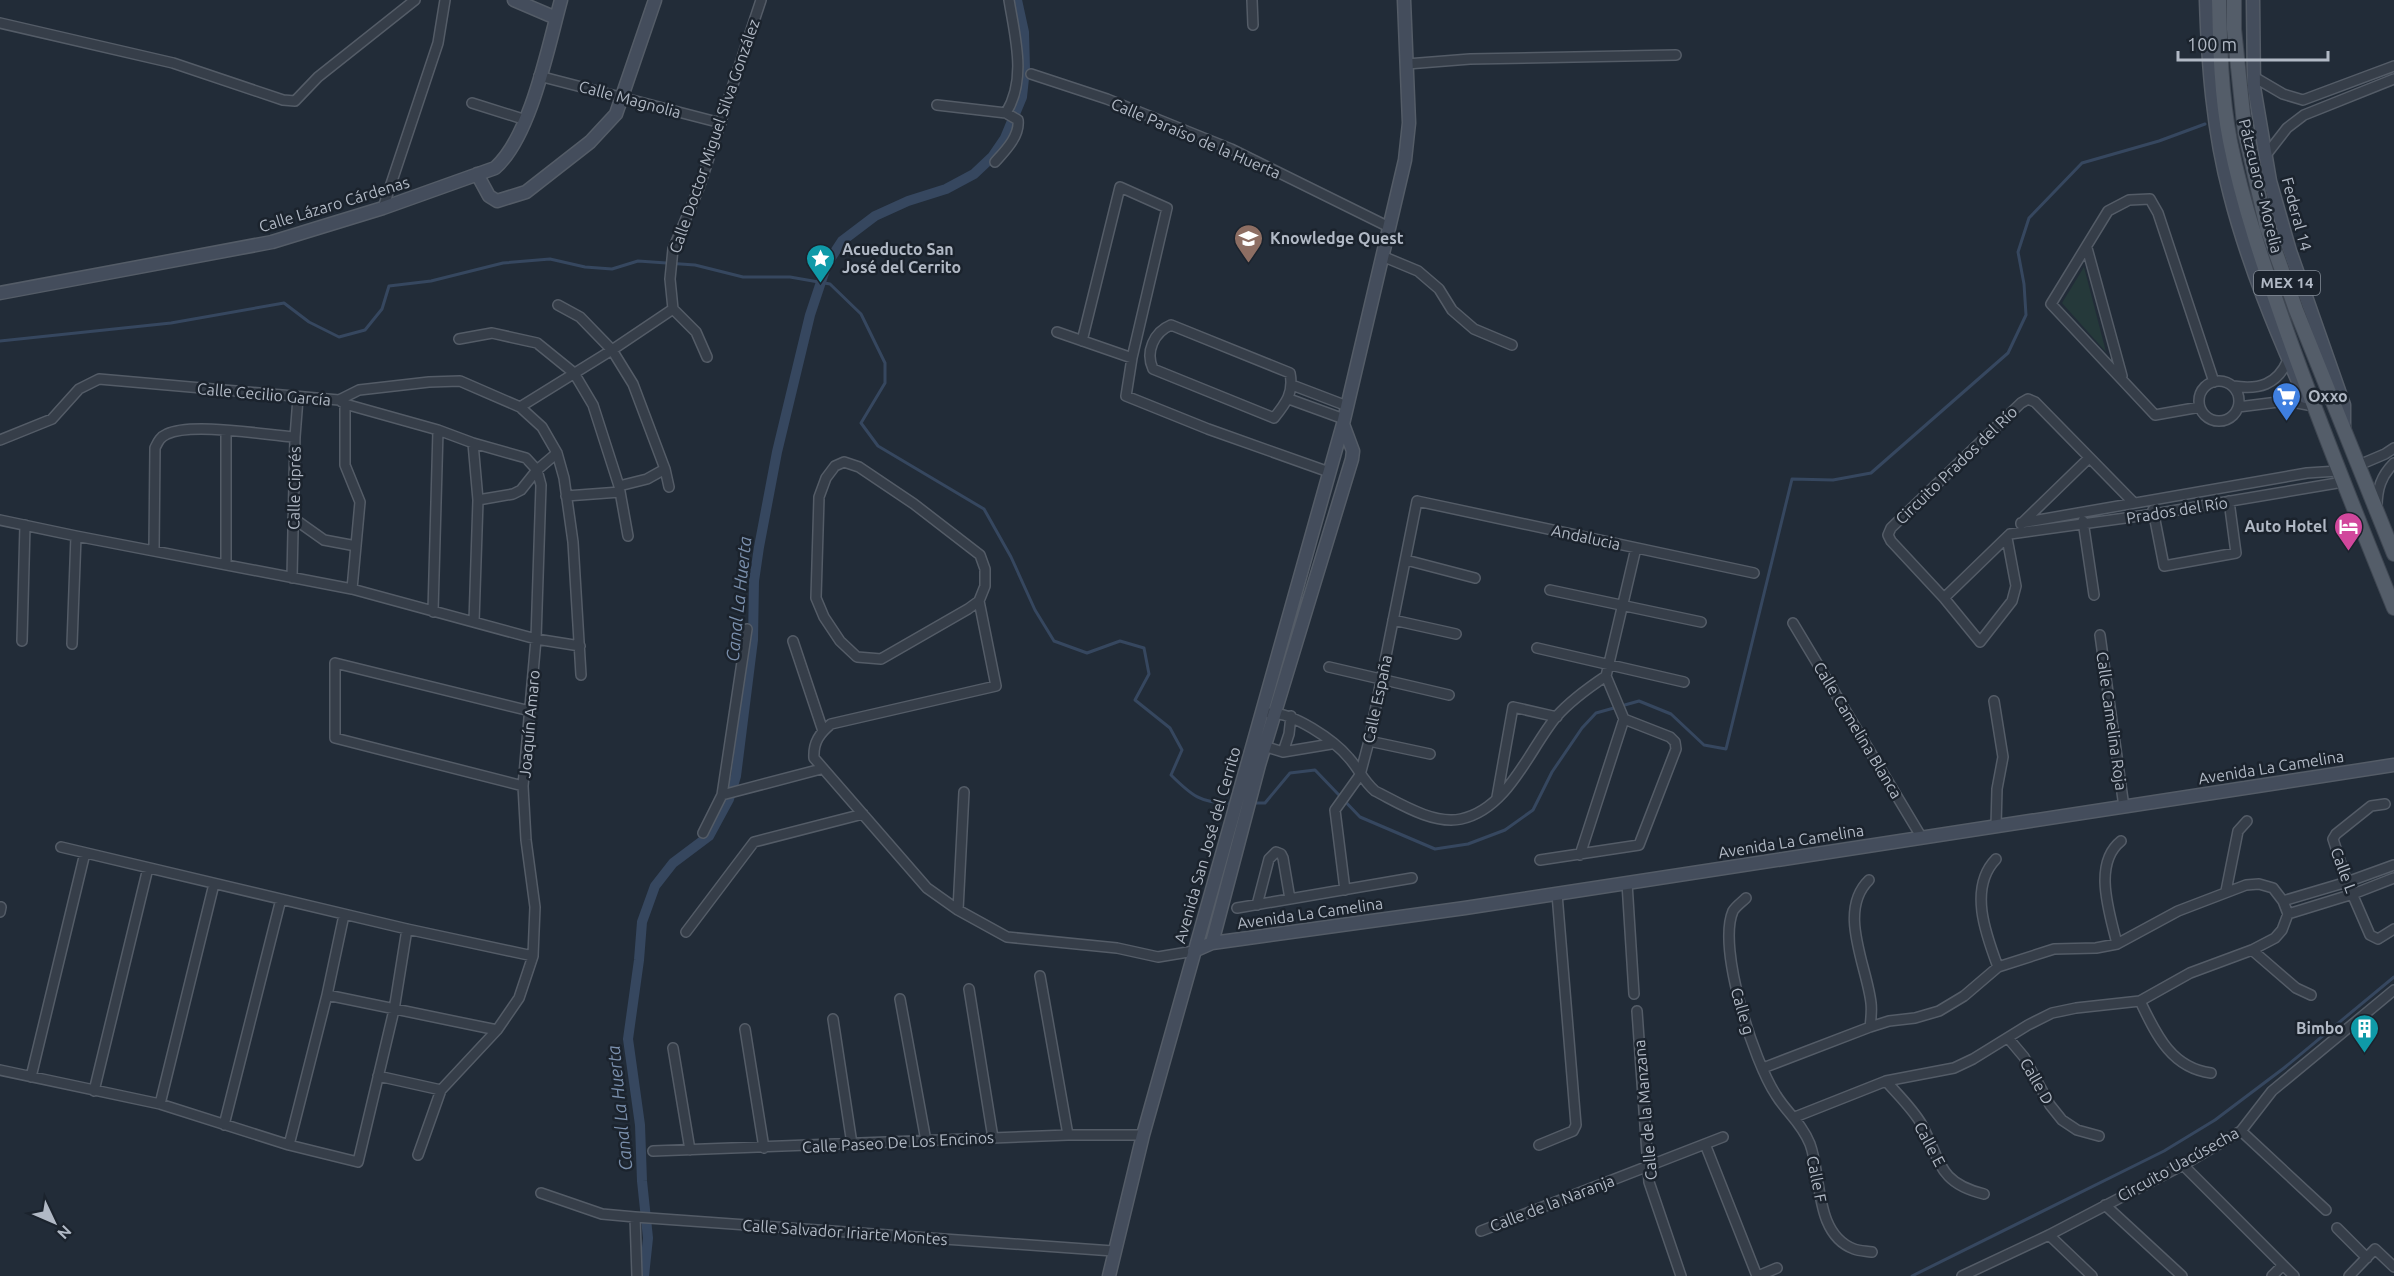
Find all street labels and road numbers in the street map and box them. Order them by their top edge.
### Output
street label: Calle Doctor Miguel Silva González [665,17,763,255]
street label: Calle Magnolia [577,77,683,121]
street label: Calle Paraíso de la Huerta [1109,94,1283,182]
street label: Pátzcuaro - Morelia [2236,117,2286,255]
street label: Calle Lázaro Cárdenas [257,172,412,235]
street label: Federal 14 [2279,175,2315,253]
road number: MEX 14 [2254,271,2320,295]
street label: Calle Cecilio García [196,379,332,409]
street label: Circuito Prados del Río [1892,402,2020,528]
street label: Calle Ciprés [284,446,304,530]
street label: Prados del Río [2125,493,2229,527]
street label: Andalucia [1550,521,1622,553]
street label: Calle Camelina Roja [2093,650,2131,792]
street label: Calle España [1359,653,1395,745]
street label: Calle Camelina Blanca [1810,658,1906,802]
street label: Joaquín Amaro [515,669,543,779]
street label: Avenida San José del Cerrito [1170,745,1244,945]
street label: Avenida La Camelina [2197,747,2345,787]
street label: Avenida La Camelina [1717,821,1865,861]
street label: Calle L [2327,845,2361,895]
street label: Avenida La Camelina [1236,894,1384,932]
street label: Calle g [1728,985,1758,1037]
street label: Calle de la Manzana [1630,1039,1660,1181]
street label: Calle D [2017,1055,2057,1107]
street label: Calle E [1911,1119,1949,1169]
street label: Circuito Uacúsecha [2114,1123,2242,1205]
street label: Calle Paseo De Los Encinos [802,1128,994,1156]
street label: Calle F [1804,1154,1830,1204]
street label: Calle de la Naranja [1487,1171,1617,1235]
street label: Calle Salvador Iriarte Montes [742,1216,948,1248]

